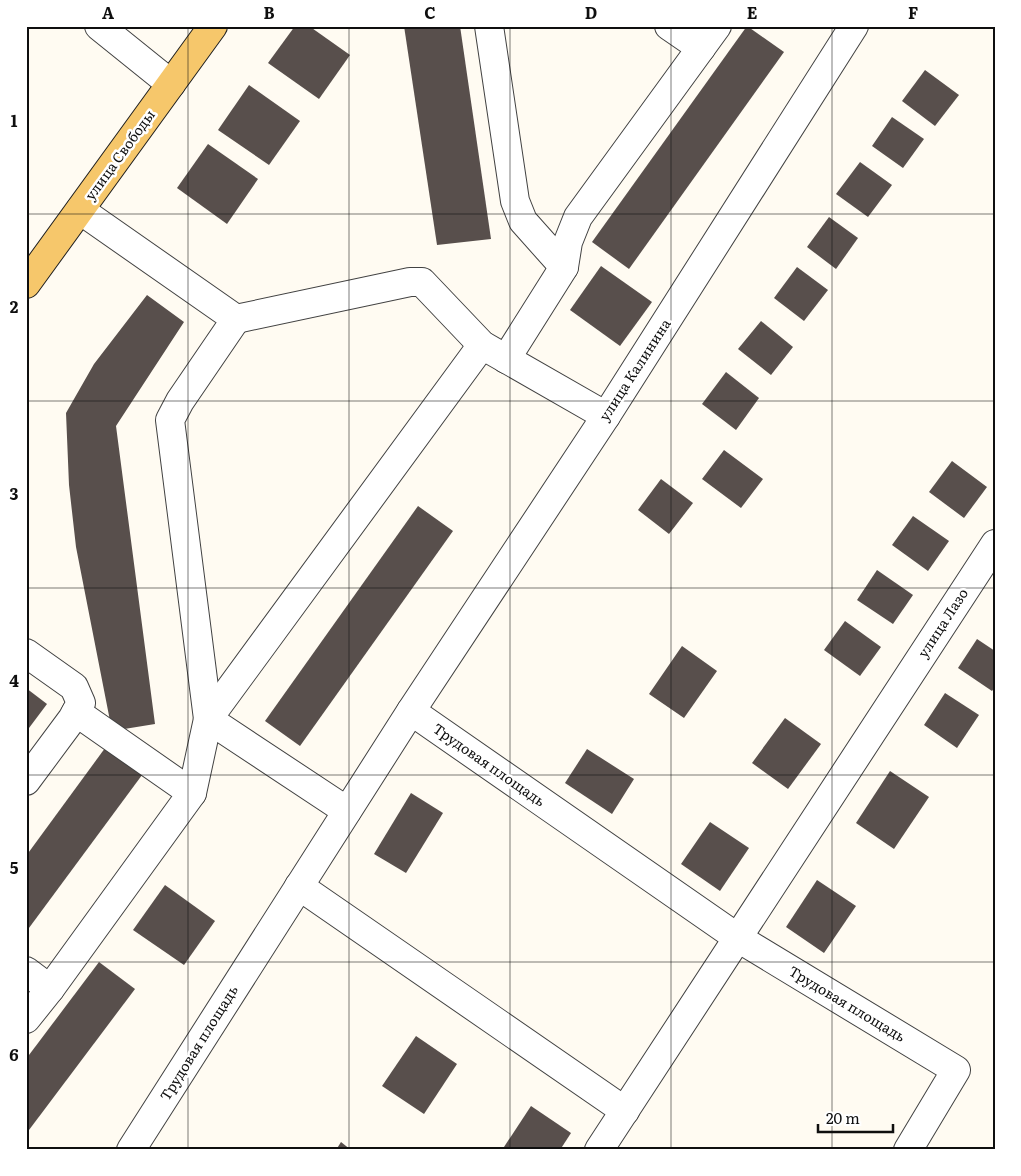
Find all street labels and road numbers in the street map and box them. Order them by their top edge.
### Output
street label: улица Свободы [79,105,159,204]
street label: улица Калинина [594,314,675,424]
street label: улица Лазо [912,584,972,661]
street label: Трудовая площадь [429,718,550,811]
street label: Трудовая площадь [785,960,910,1046]
street label: Трудовая площадь [154,981,242,1104]

